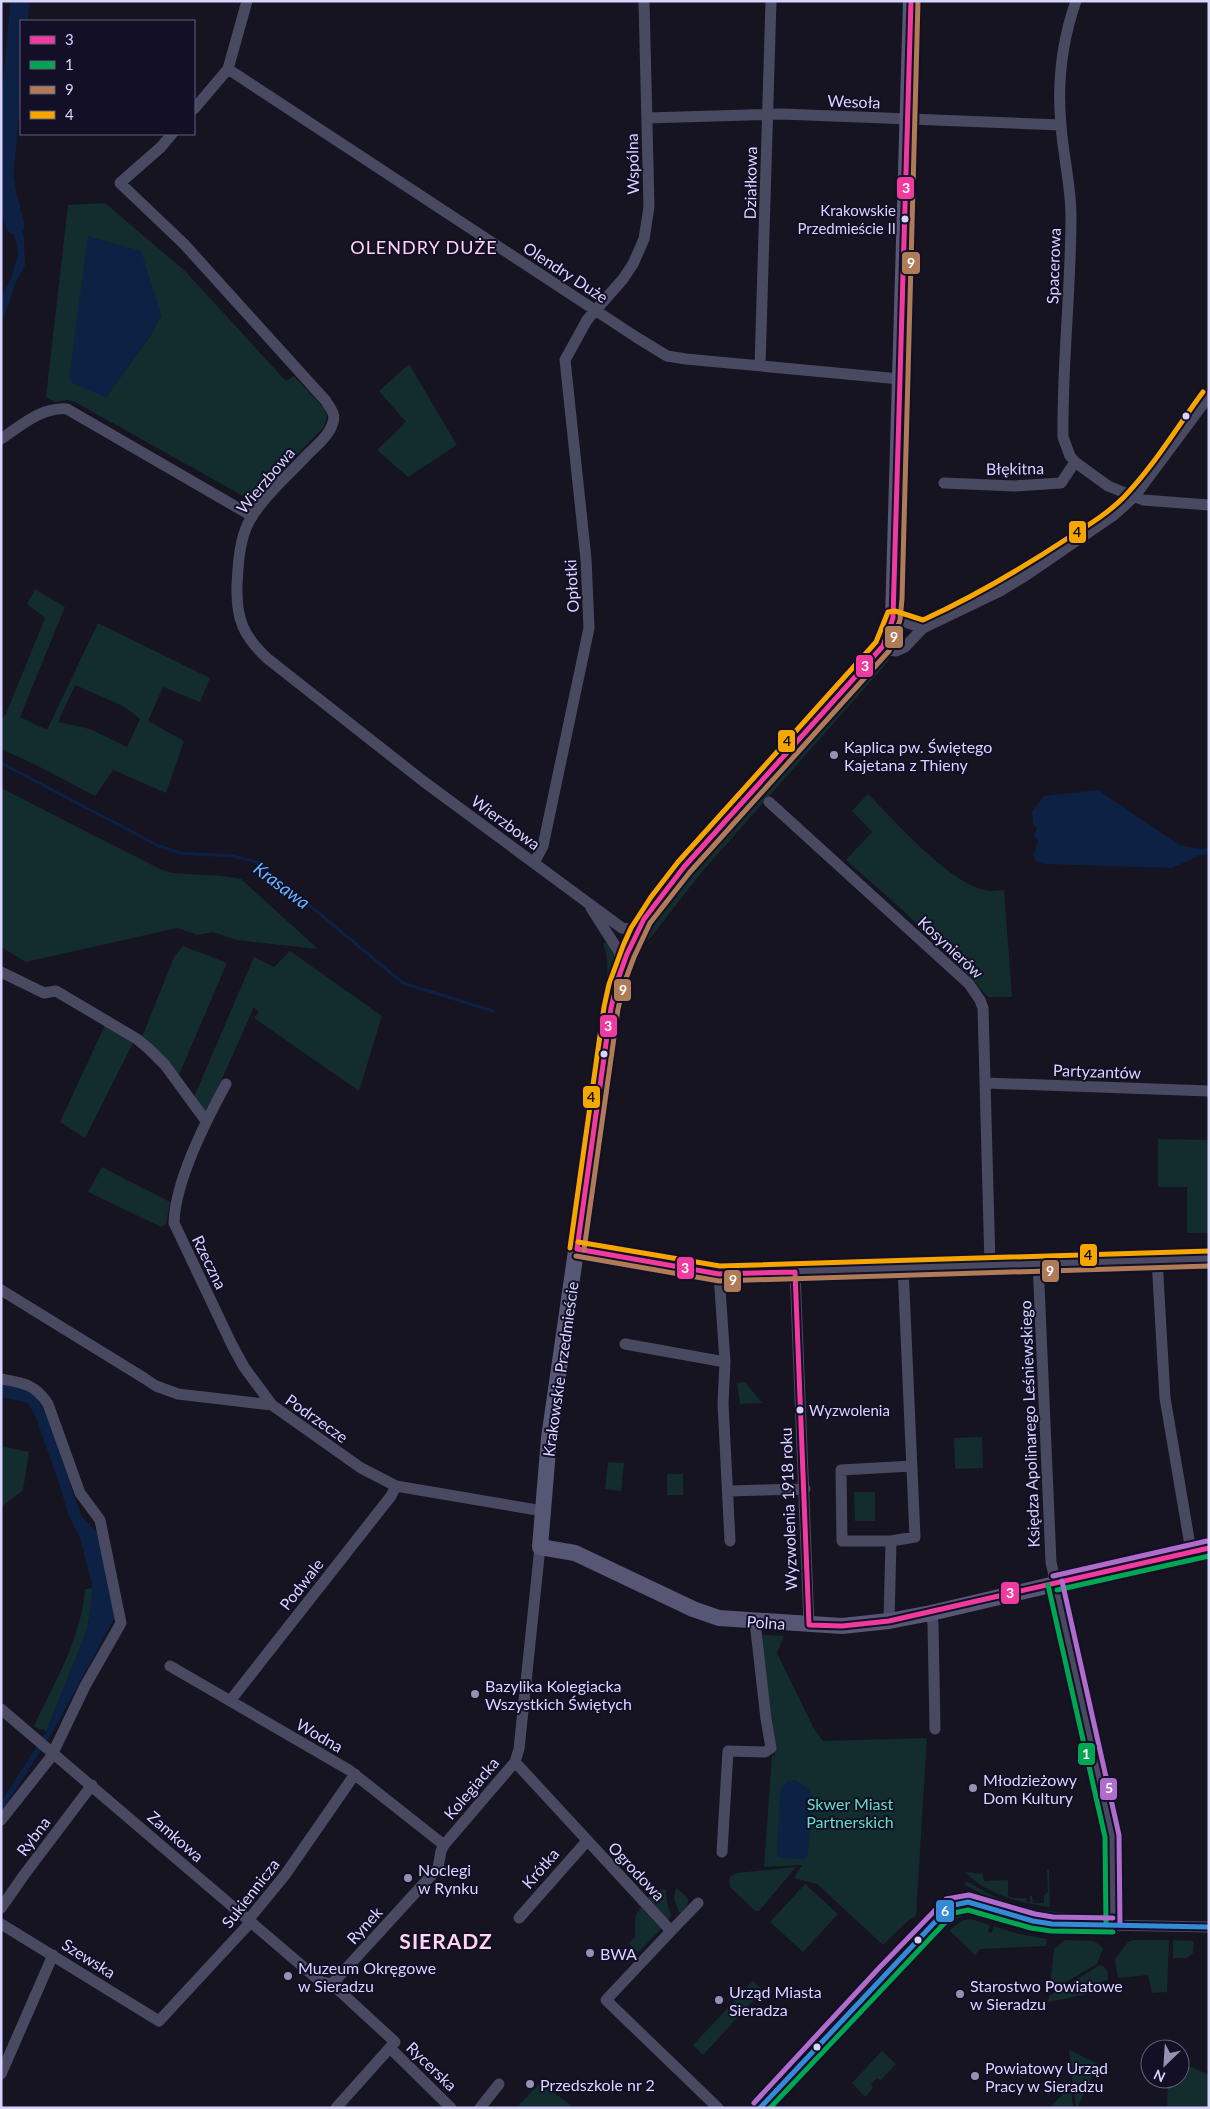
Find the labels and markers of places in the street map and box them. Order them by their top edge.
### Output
place label: Krakowskie Przedmieście II [797,201,896,237]
marker: Krakowskie Przedmieście II [900,214,910,224]
unlabelled marker [1181,411,1191,421]
place label: Kaplica pw. Świętego Kajetana z Thieny [844,737,992,774]
marker: Kaplica pw. Świętego Kajetana z Thieny [828,749,840,761]
unlabelled marker [599,1049,609,1059]
place label: Wyzwolenia [809,1401,890,1419]
marker: Wyzwolenia [795,1405,805,1415]
place label: Bazylika Kolegiacka Wszystkich Świętych [485,1676,632,1713]
marker: Bazylika Kolegiacka Wszystkich Świętych [469,1688,481,1700]
place label: Młodzieżowy Dom Kultury [983,1770,1078,1807]
marker: Młodzieżowy Dom Kultury [967,1782,979,1794]
place label: Noclegi w Rynku [418,1860,478,1897]
marker: Noclegi w Rynku [402,1872,414,1884]
unlabelled marker [913,1935,923,1945]
place label: BWA [600,1944,637,1963]
marker: BWA [584,1947,596,1959]
place label: Muzeum Okręgowe w Sieradzu [298,1958,436,1995]
marker: Muzeum Okręgowe w Sieradzu [282,1970,294,1982]
place label: Starostwo Powiatowe w Sieradzu [970,1976,1123,2013]
place label: Urząd Miasta Sieradza [729,1982,822,2019]
marker: Starostwo Powiatowe w Sieradzu [954,1988,966,2000]
marker: Urząd Miasta Sieradza [713,1994,725,2006]
unlabelled marker [812,2042,822,2052]
place label: Powiatowy Urząd Pracy w Sieradzu [985,2058,1108,2095]
marker: Powiatowy Urząd Pracy w Sieradzu [969,2070,981,2082]
place label: Przedszkole nr 2 [540,2075,655,2094]
marker: Przedszkole nr 2 [524,2078,536,2090]

